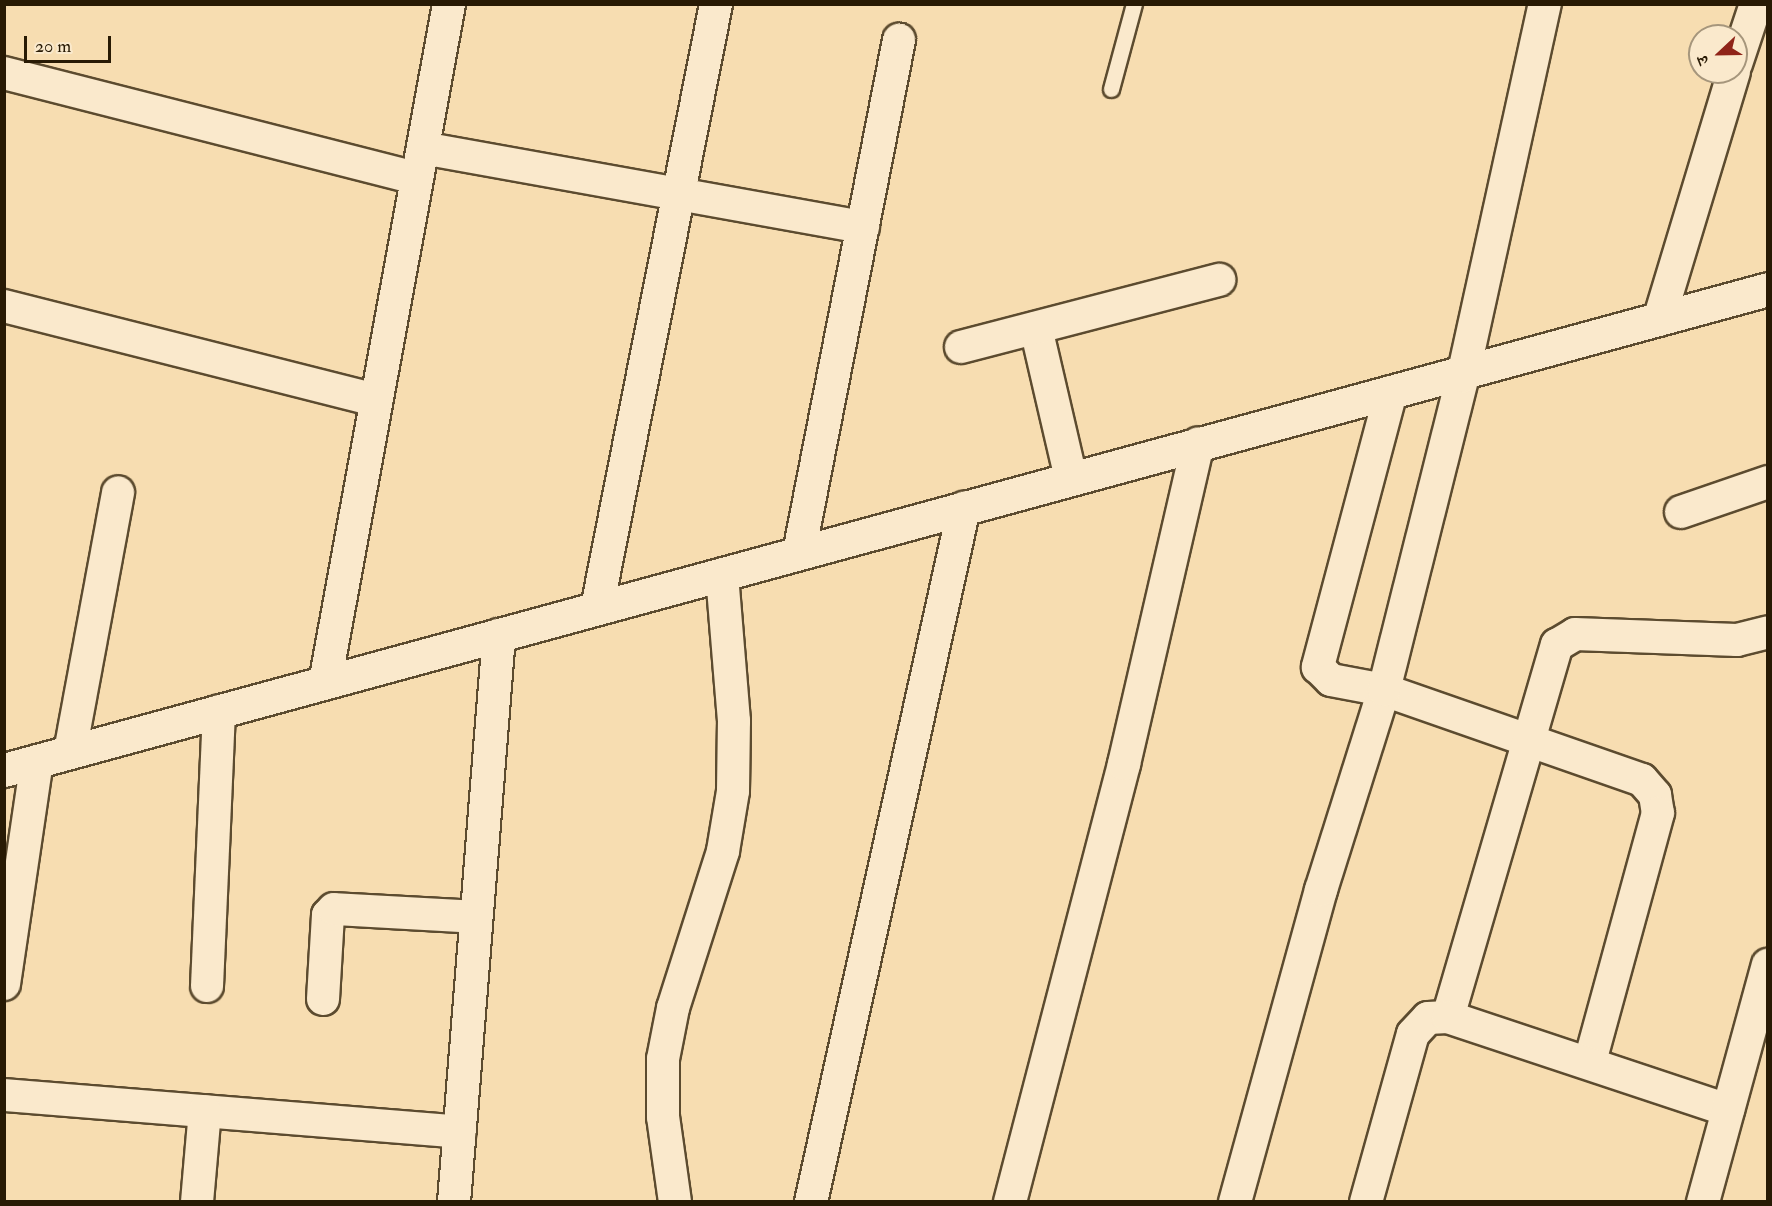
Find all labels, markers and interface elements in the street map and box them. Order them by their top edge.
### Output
scale bar [27,24,114,62]
north arrow [1688,24,1748,84]
text: 20 m [35,35,71,58]
text: उ [1692,52,1714,68]

